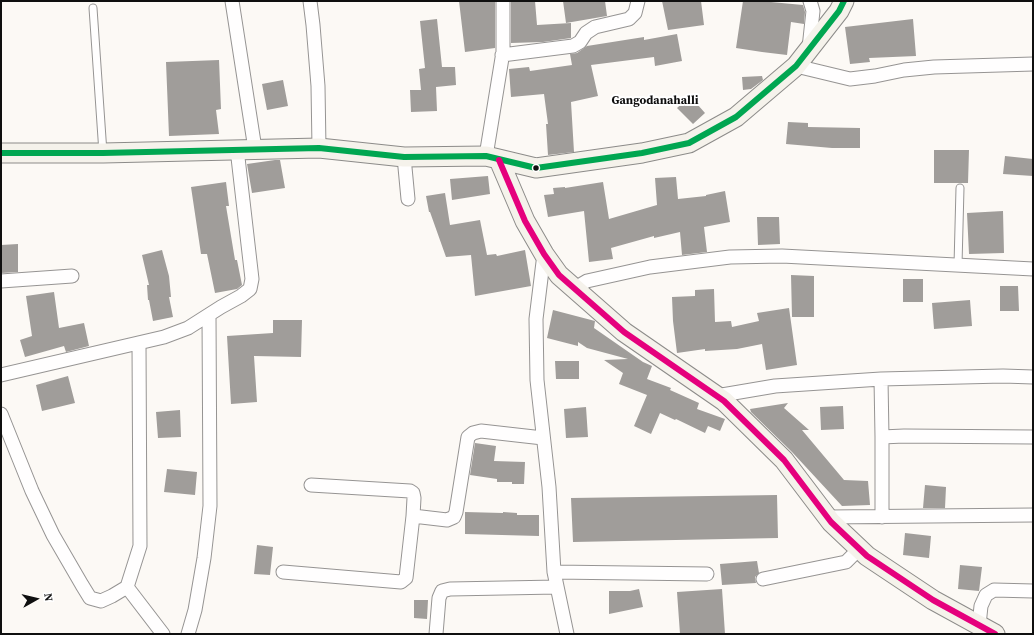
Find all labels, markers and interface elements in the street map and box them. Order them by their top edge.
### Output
district label: Gangodanahalli [611,94,699,108]
unlabelled marker [531,163,541,173]
north arrow [16,579,56,619]
text: N [40,592,56,602]

